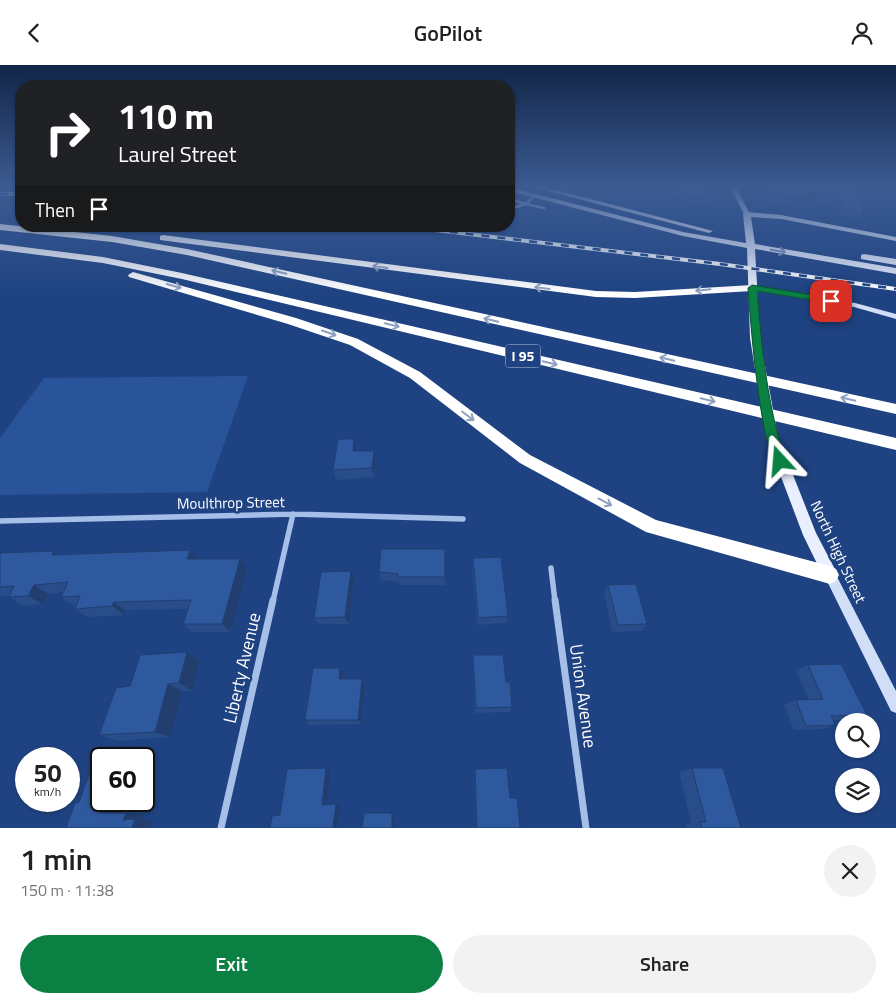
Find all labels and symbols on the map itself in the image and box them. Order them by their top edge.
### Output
one-way arrow [769,246,785,256]
one-way arrow [373,262,389,272]
one-way arrow [271,267,287,276]
pin [810,280,852,322]
one-way arrow [165,282,181,292]
one-way arrow [534,283,550,293]
one-way arrow [696,285,712,295]
one-way arrow [484,314,500,324]
one-way arrow [384,321,400,330]
one-way arrow [321,329,337,339]
road number: I 95 [506,345,540,367]
one-way arrow [660,353,676,363]
one-way arrow [542,359,558,368]
one-way arrow [841,393,857,403]
one-way arrow [700,396,716,405]
one-way arrow [461,410,474,421]
position arrow [753,434,805,486]
street label: Moulthrop Street [177,490,286,515]
one-way arrow [598,497,613,507]
street label: North High Street [805,497,873,608]
street label: Liberty Avenue [216,610,267,726]
street label: Union Avenue [563,642,604,750]
speed limit sign: 60 [90,747,155,812]

